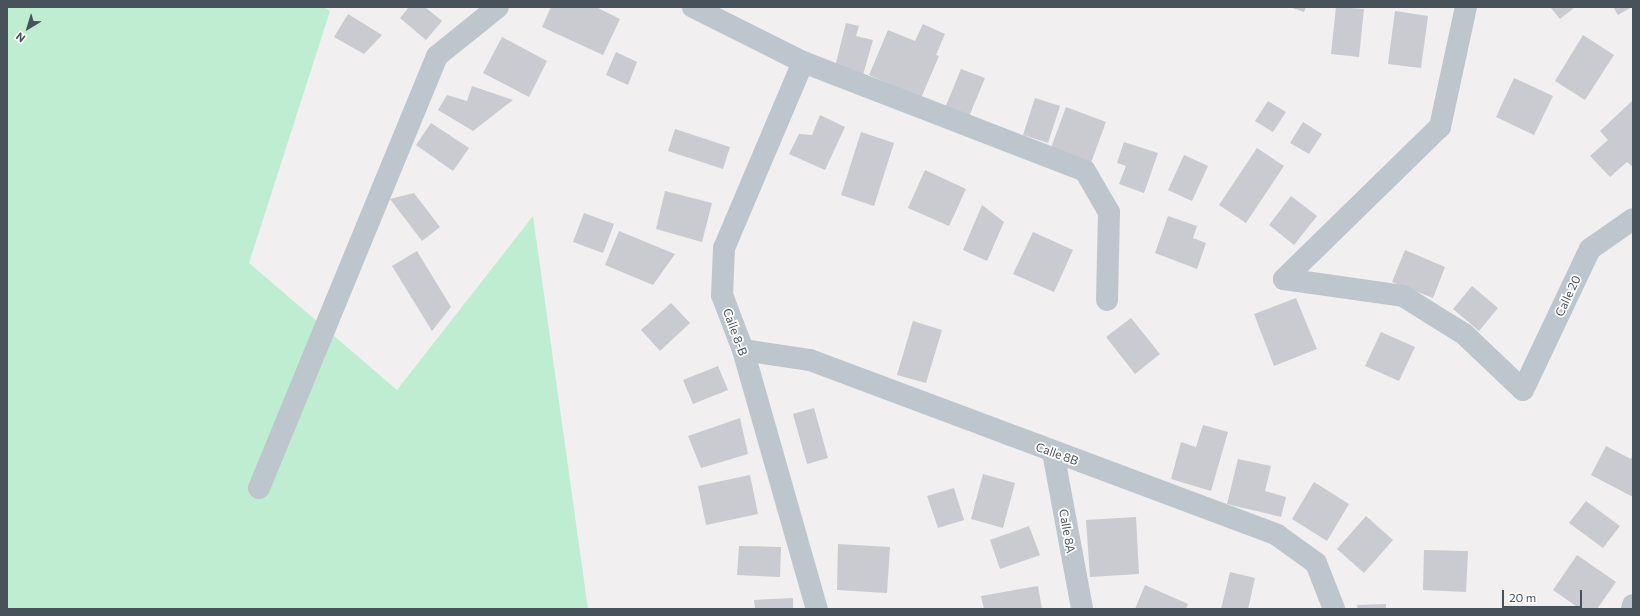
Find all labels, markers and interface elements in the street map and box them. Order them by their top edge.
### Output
north arrow [8,8,48,48]
text: N [13,30,28,46]
street label: Calle 20 [1552,273,1584,319]
street label: Calle 8-B [720,306,750,358]
street label: Calle 8B [1034,440,1080,468]
street label: Calle 8A [1056,508,1078,554]
scale bar [1504,582,1584,608]
text: 20 m [1509,590,1536,604]

